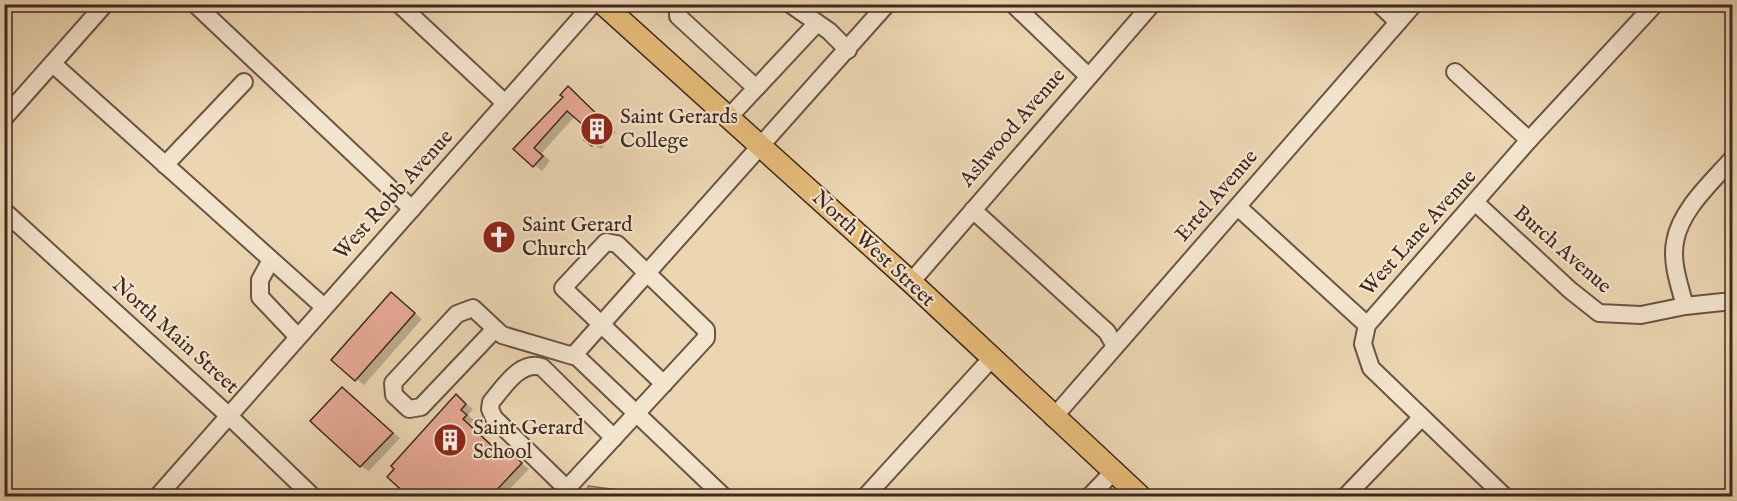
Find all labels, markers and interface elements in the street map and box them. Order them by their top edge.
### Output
street label: Ashwood Avenue [953,63,1072,194]
place label: Saint Gerards College [620,104,738,155]
building icon: Saint Gerards College [579,111,615,147]
street label: West Robb Avenue [328,124,460,266]
street label: Ertel Avenue [1170,144,1265,248]
street label: West Lane Avenue [1355,164,1483,302]
street label: North West Street [805,185,941,313]
street label: Burch Avenue [1507,200,1617,300]
place label: Saint Gerard Church [522,212,633,263]
church icon: Saint Gerard Church [481,219,517,255]
street label: North Main Street [106,272,244,400]
place label: Saint Gerard School [473,415,584,466]
building icon: Saint Gerard School [432,422,468,458]

